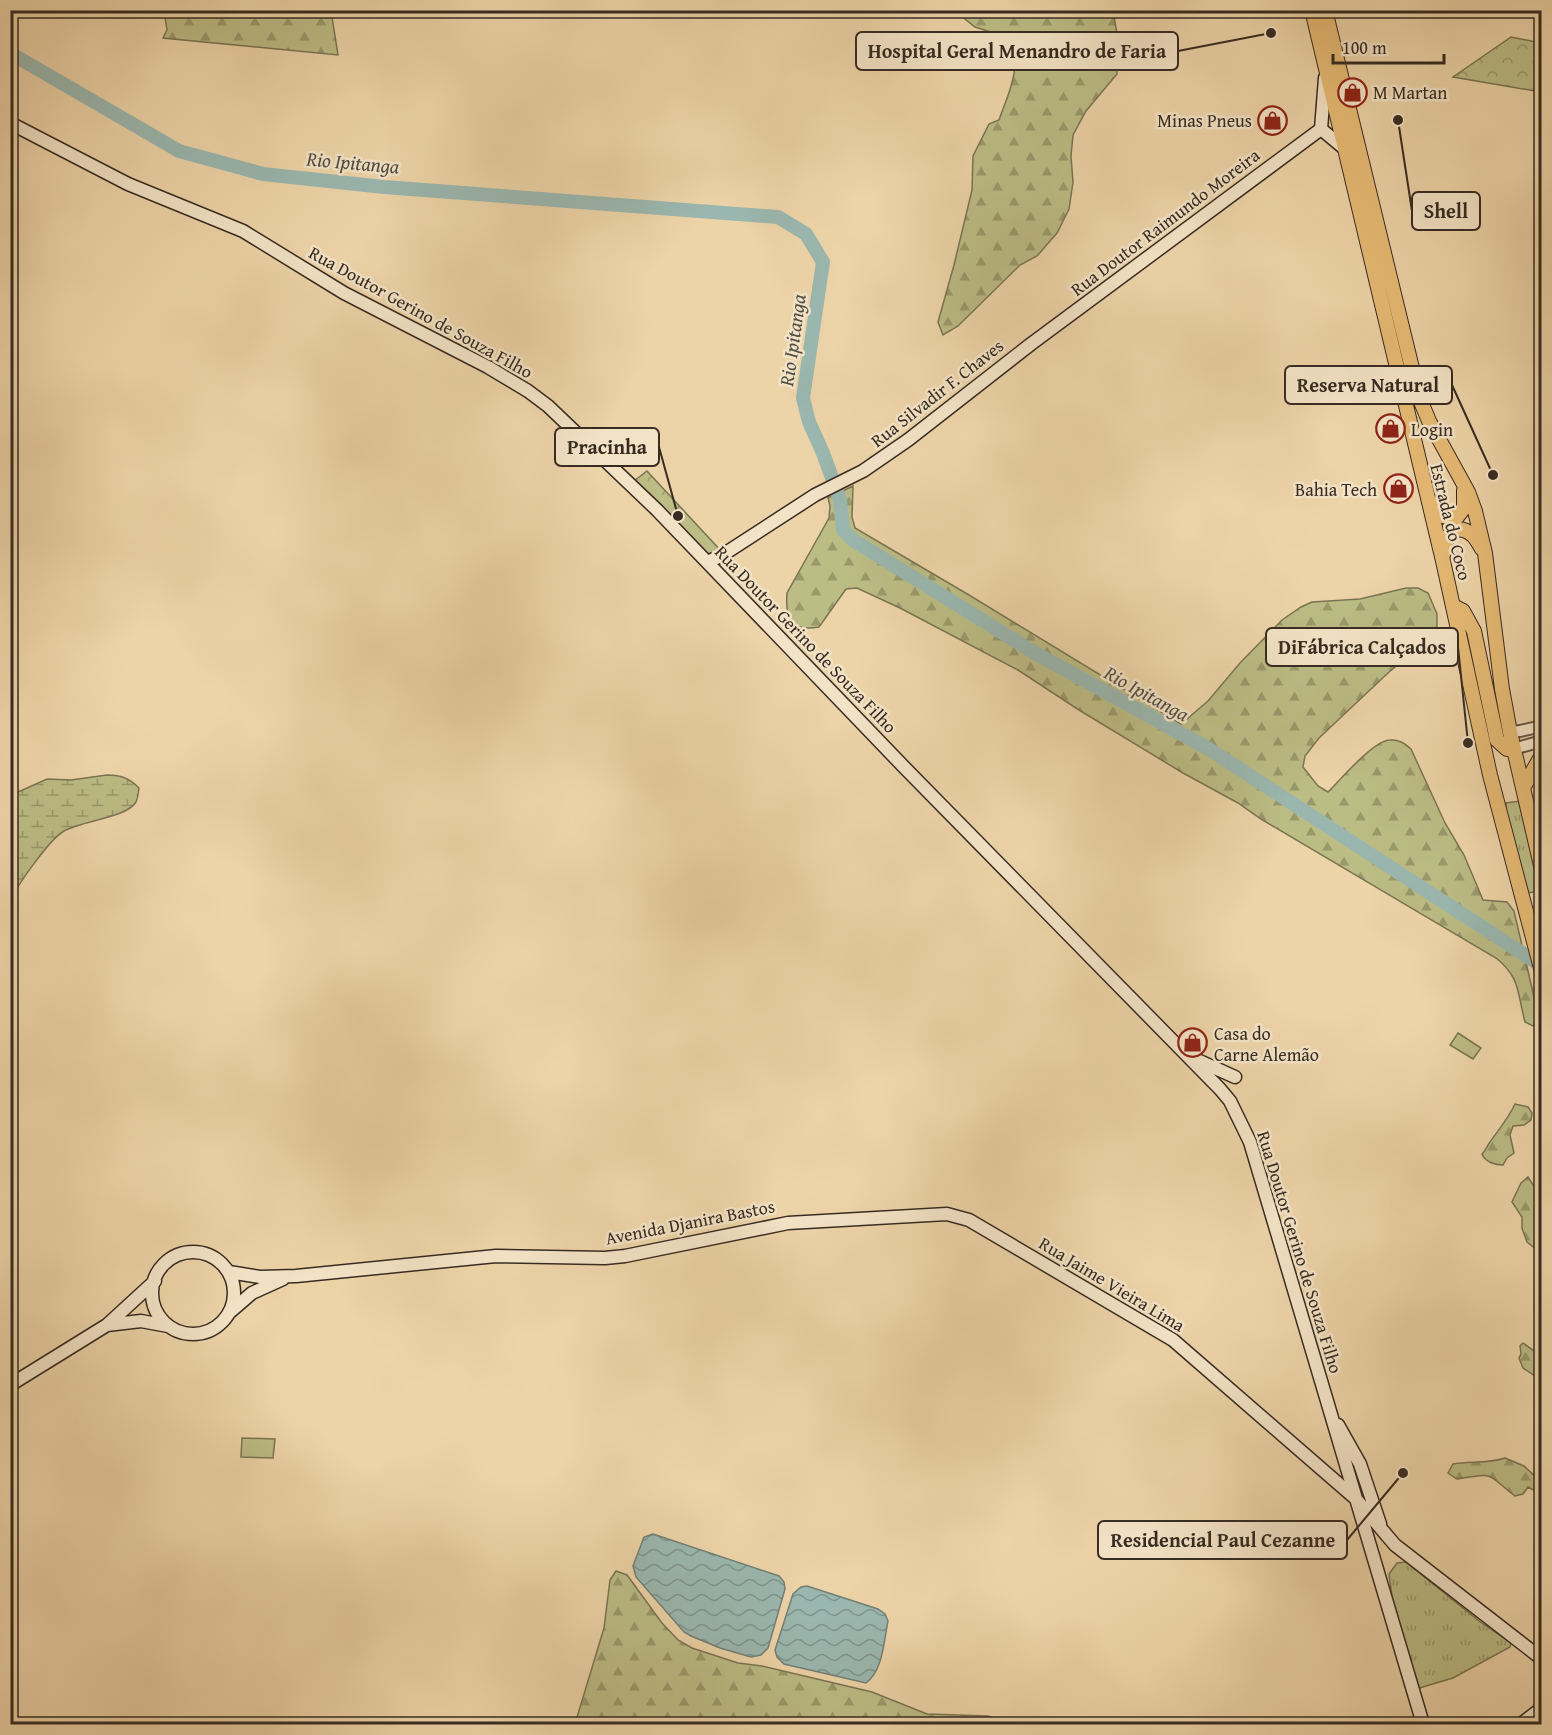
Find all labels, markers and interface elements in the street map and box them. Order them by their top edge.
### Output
scale bar [1333,27,1444,65]
callout: Hospital Geral Menandro de Faria [856,32,1178,70]
text: 100 m [1342,34,1387,61]
text: Hospital Geral Menandro de Faria [868,36,1167,65]
shop icon: M Martan [1336,76,1368,108]
place label: M Martan [1373,79,1447,106]
shop icon: Minas Pneus [1257,104,1289,136]
place label: Minas Pneus [1157,107,1252,134]
street label: Rua Doutor Raimundo Moreira [1065,141,1266,302]
water label: Rio Ipitanga [304,143,401,181]
callout: Shell [1412,192,1480,230]
text: Shell [1424,196,1468,225]
street label: Rua Doutor Gerino de Souza Filho [304,239,538,385]
water label: Rio Ipitanga [771,291,813,389]
street label: Rua Silvadir F. Chaves [865,332,1009,454]
callout: Reserva Natural [1285,366,1452,404]
text: Reserva Natural [1297,370,1439,399]
shop icon: Login [1374,413,1406,445]
place label: Login [1411,416,1453,443]
callout: Pracinha [555,428,659,466]
text: Pracinha [567,432,648,461]
street label: Estrada do Coco [1423,461,1479,583]
shop icon: Bahia Tech [1382,473,1414,505]
place label: Bahia Tech [1295,476,1377,503]
street label: Rua Doutor Gerino de Souza Filho [709,539,903,739]
callout: DiFábrica Calçados [1266,628,1458,666]
text: DiFábrica Calçados [1278,632,1446,661]
water label: Rio Ipitanga [1098,657,1195,729]
place label: Casa do Carne Alemão [1214,1020,1319,1068]
shop icon: Casa do Carne Alemão [1177,1027,1209,1059]
street label: Rua Doutor Gerino de Souza Filho [1250,1127,1350,1377]
street label: Avenida Djanira Bastos [603,1192,777,1252]
street label: Rua Jaime Vieira Lima [1034,1230,1191,1339]
callout: Residencial Paul Cezanne [1098,1521,1347,1559]
text: Residencial Paul Cezanne [1111,1525,1336,1554]

